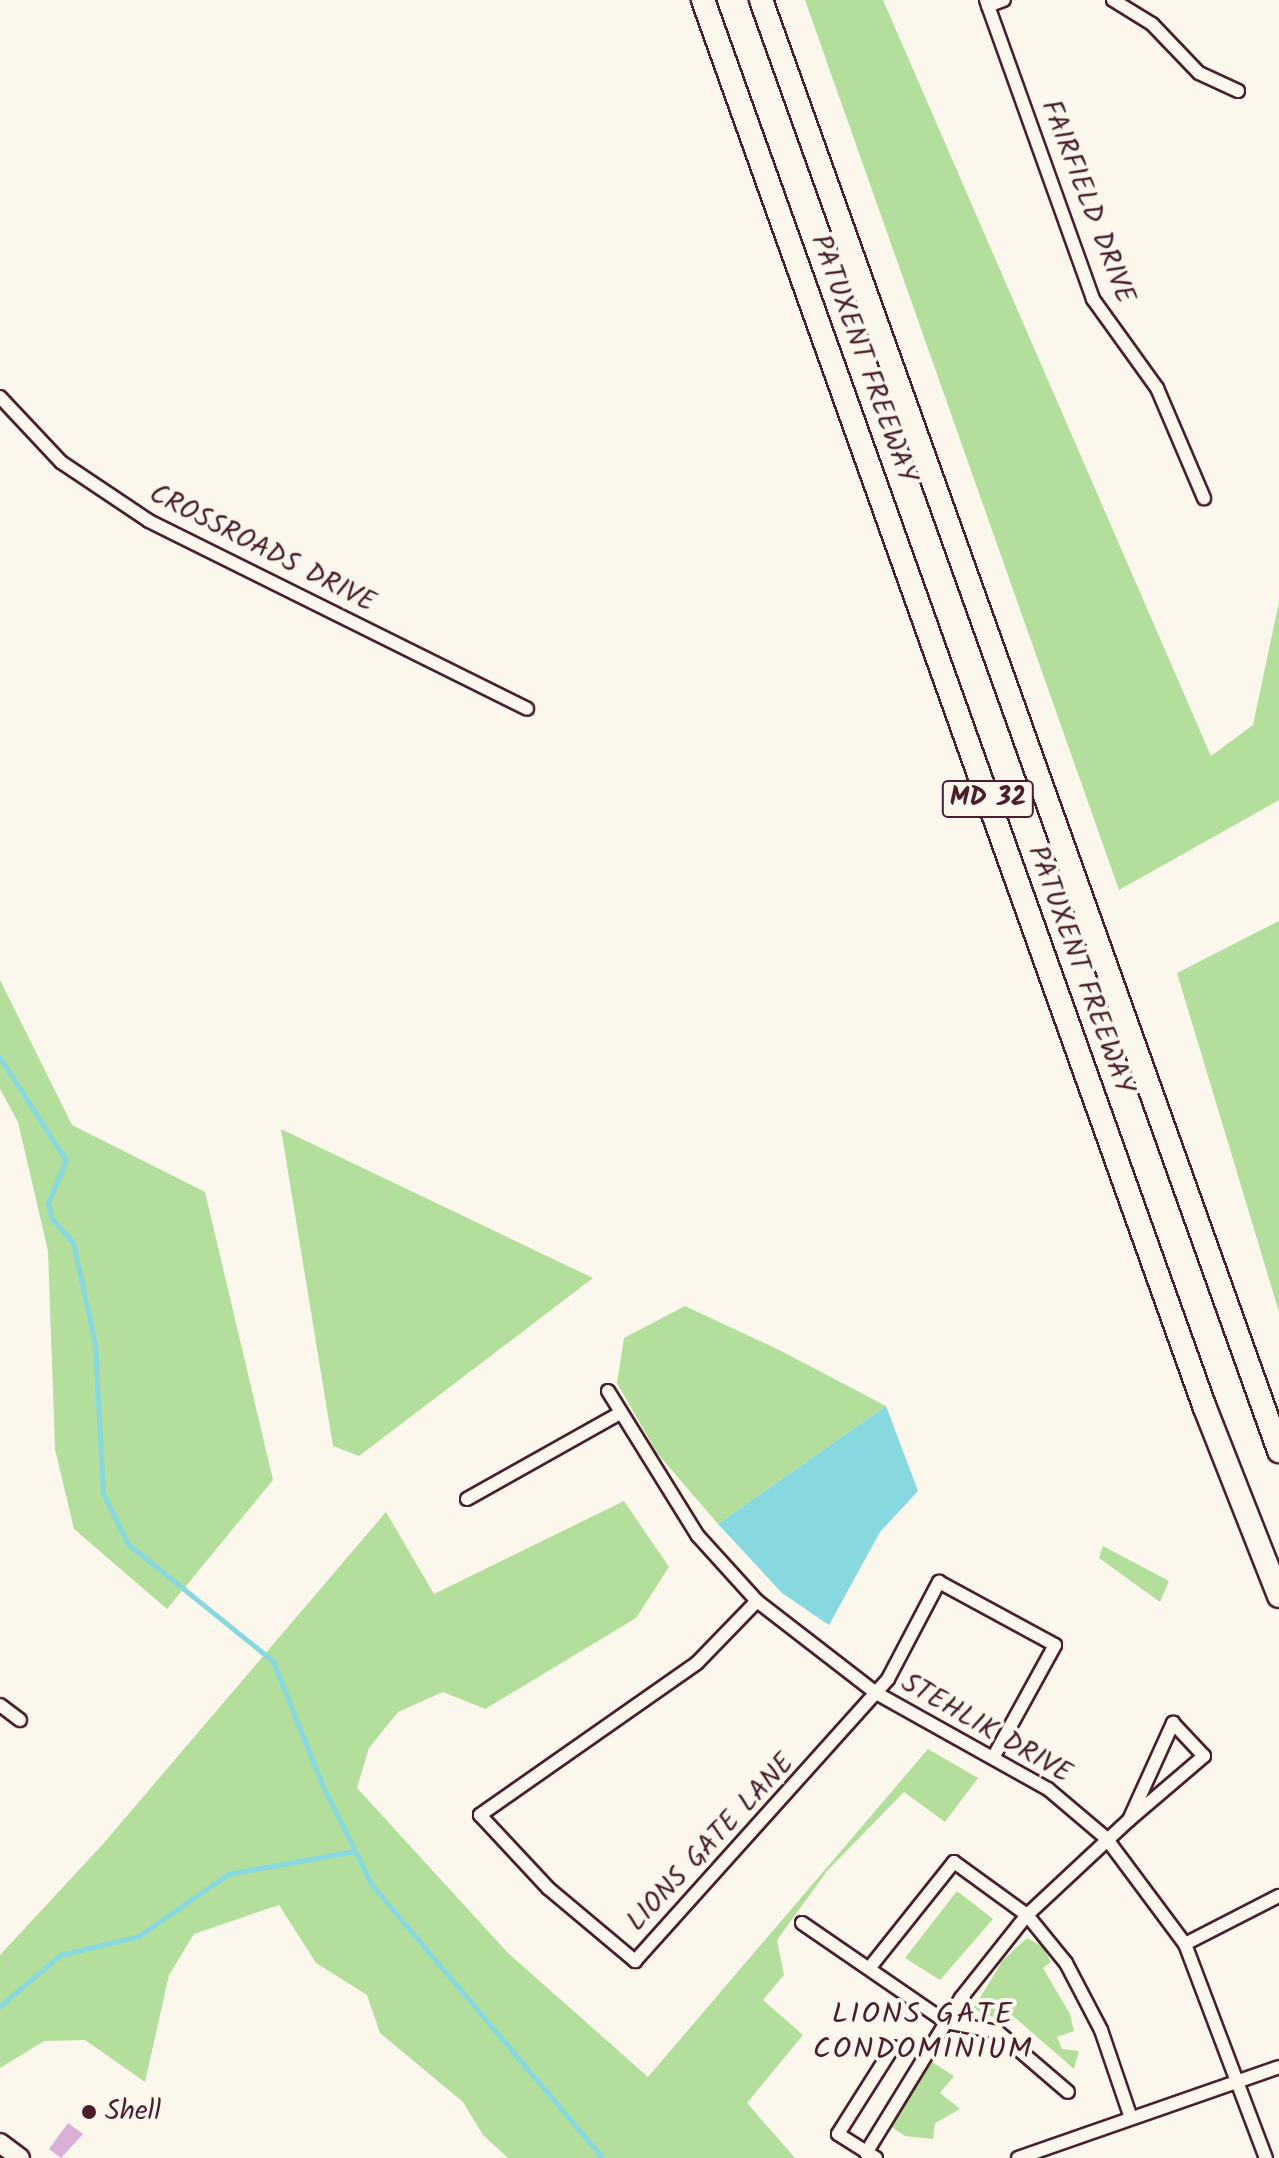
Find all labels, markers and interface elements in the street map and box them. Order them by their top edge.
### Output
street label: FAIRFIELD DRIVE [1033,95,1141,309]
street label: PATUXENT FREEWAY [802,230,924,488]
street label: CROSSROADS DRIVE [143,477,381,621]
road number: MD 32 [940,777,1036,821]
street label: PATUXENT FREEWAY [1019,841,1141,1099]
street label: STEHLIK DRIVE [895,1667,1077,1791]
street label: LIONS GATE LANE [620,1747,802,1939]
district label: LIONS GATE CONDOMINIUM [813,1997,1033,2068]
place label: Shell [105,2095,161,2129]
marker: Shell [80,2103,98,2121]

